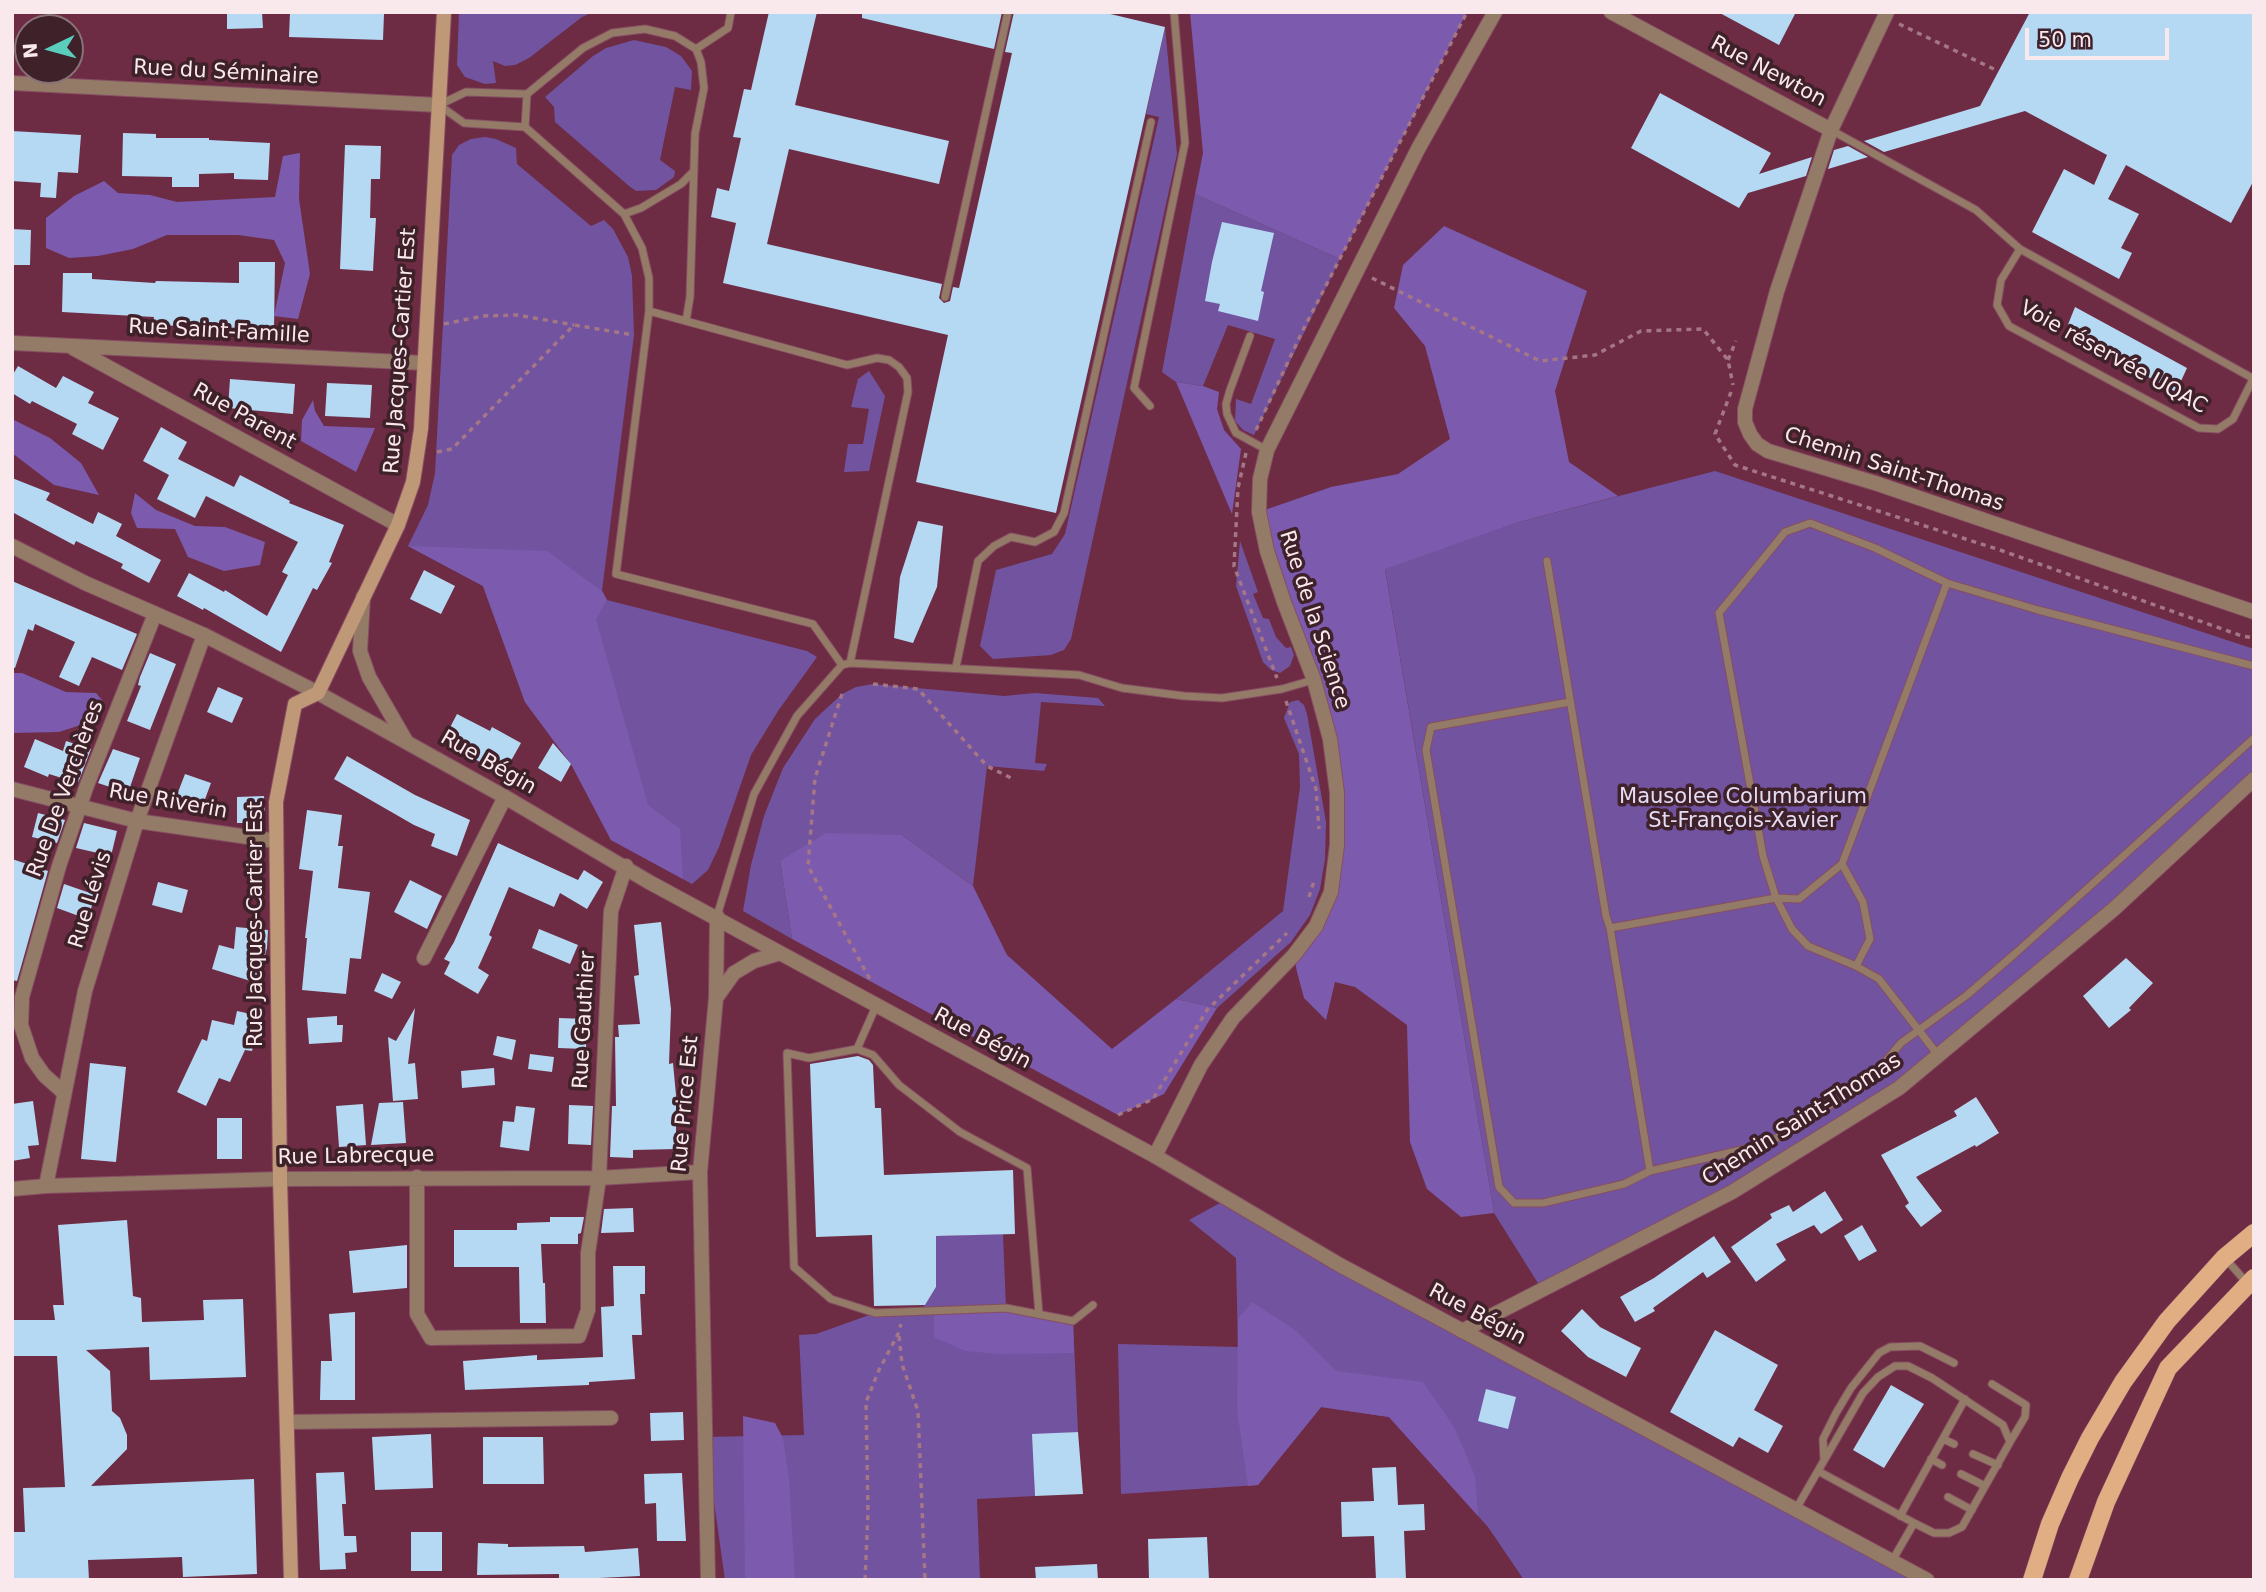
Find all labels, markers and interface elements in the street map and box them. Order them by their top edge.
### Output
north arrow [14,14,84,84]
scale bar [2028,14,2172,58]
text: 50 m [2038,28,2092,52]
street label: Rue Newton [1706,31,1830,113]
text: N [18,42,42,60]
street label: Rue du Séminaire [133,56,319,90]
street label: Rue Jacques-Cartier Est [380,227,422,475]
street label: Voie réservée UQAC [2015,296,2211,420]
street label: Rue Saint-Famille [128,315,310,349]
street label: Rue Parent [188,378,300,456]
street label: Chemin Saint-Thomas [1781,423,2007,517]
street label: Rue de la Science [1273,528,1355,712]
street label: Rue De Verchères [22,697,110,881]
street label: Rue Bégin [436,725,540,801]
street label: Rue Riverin [107,779,229,825]
park label: Mausolee Columbarium St-François-Xavier [1619,785,1867,835]
street label: Rue Jacques-Cartier Est [244,801,270,1047]
street label: Rue Lévis [64,848,118,952]
street label: Rue Gauthier [569,950,601,1090]
street label: Rue Bégin [929,1003,1035,1075]
street label: Rue Price Est [667,1035,705,1173]
street label: Chemin Saint-Thomas [1698,1048,1906,1192]
street label: Rue Labrecque [277,1143,435,1171]
street label: Rue Bégin [1424,1279,1530,1351]

